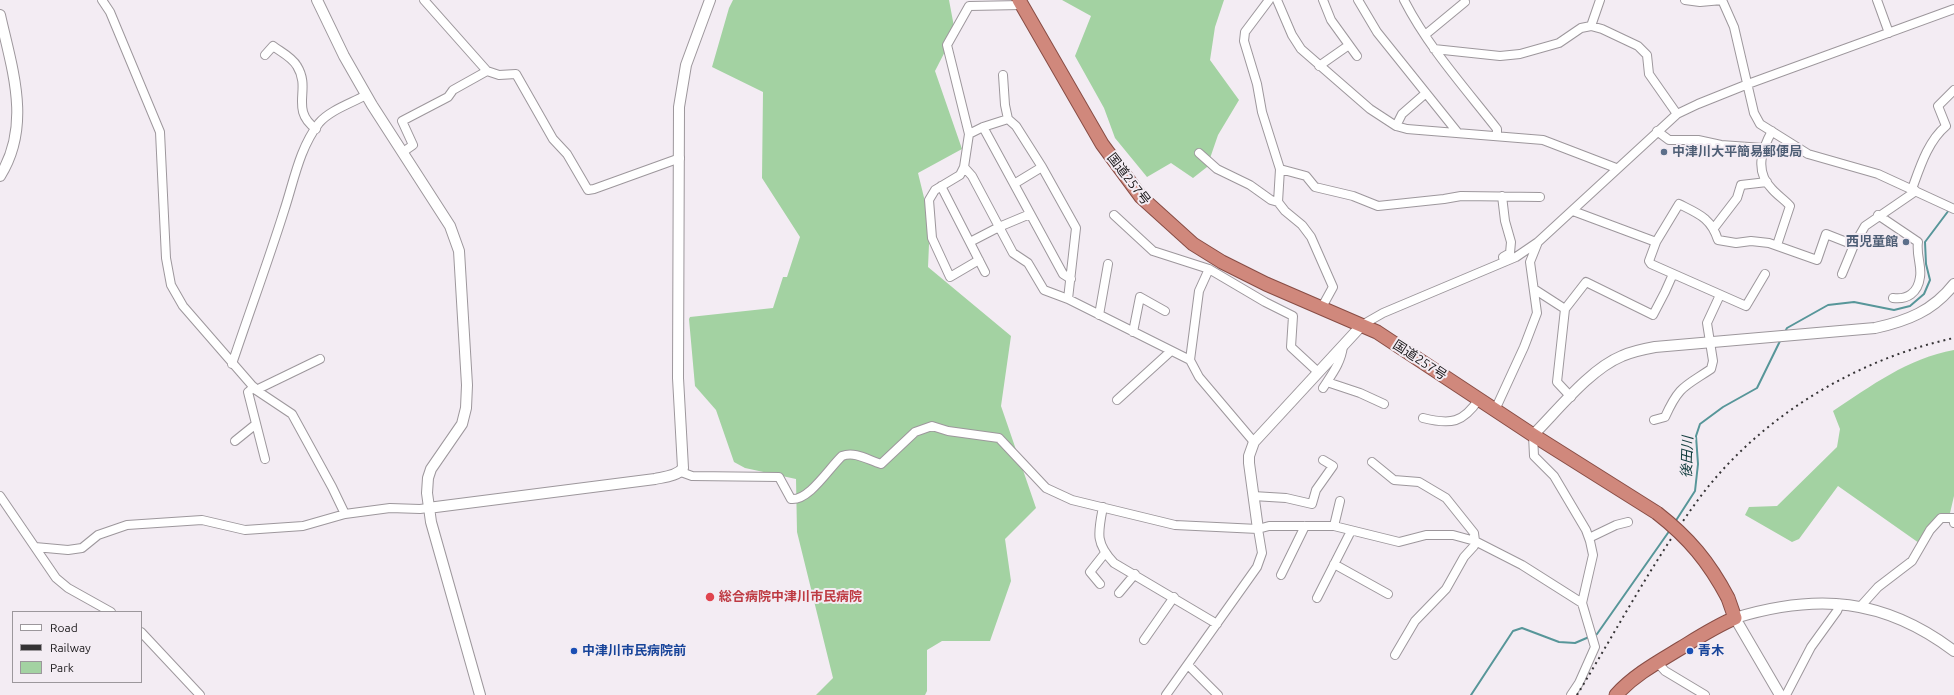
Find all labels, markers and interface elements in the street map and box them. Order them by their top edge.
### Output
place label: 中津川大平簡易郵便局 [1672,144,1802,160]
marker: 中津川大平簡易郵便局 [1659,147,1669,157]
street label: 国道257号 [1104,150,1154,208]
place label: 西児童館 [1846,234,1898,250]
marker: 西児童館 [1901,237,1911,247]
street label: 国道257号 [1390,337,1450,383]
water label: 後田川 [1678,436,1696,478]
place label: 総合病院中津川市民病院 [719,589,862,605]
marker: 総合病院中津川市民病院 [704,591,716,603]
legend [12,611,142,683]
text: Road [50,621,78,634]
text: Railway [50,641,91,654]
place label: 中津川市民病院前 [582,643,686,659]
place label: 青木 [1698,643,1724,659]
marker: 中津川市民病院前 [569,646,579,656]
marker: 青木 [1685,646,1695,656]
text: Park [50,661,74,674]

